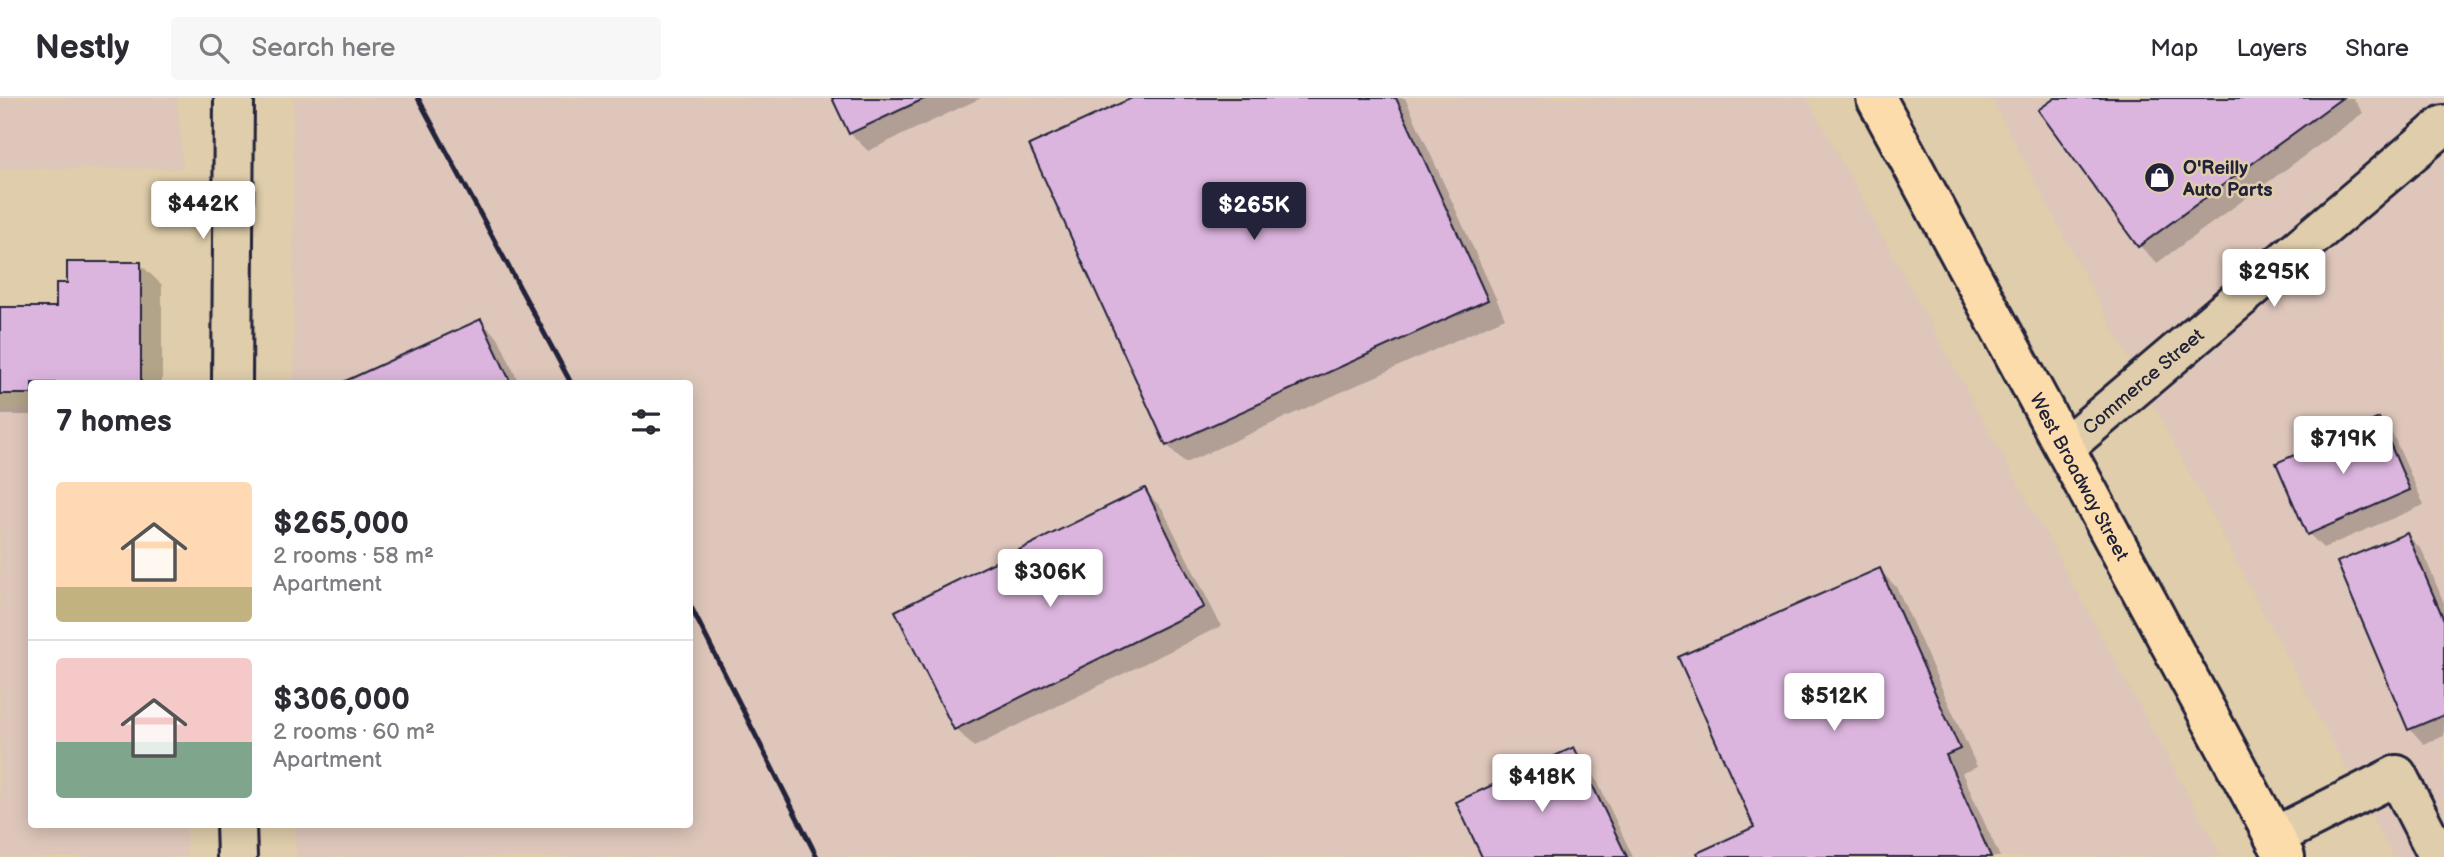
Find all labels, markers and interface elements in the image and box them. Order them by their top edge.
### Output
search box [171,17,661,80]
text: Nestly [35,28,129,68]
icon: search [195,29,233,67]
text: Search here [251,33,395,64]
text: Map [2150,34,2198,63]
text: Layers [2236,34,2307,63]
text: Share [2345,34,2409,63]
place label: O'Reilly Auto Parts [2182,157,2273,202]
shop icon: O'Reilly Auto Parts [2143,161,2177,195]
pin: $442K [154,181,252,241]
pin: $265K [1205,183,1303,242]
text: $442K [167,190,239,218]
text: $265K [1218,191,1290,219]
pin: $295K [2225,250,2323,309]
text: $295K [2238,258,2310,286]
street label: Commerce Street [2078,324,2209,440]
street label: West Broadway Street [2024,390,2133,565]
icon: filters [627,403,665,441]
text: 7 homes [56,404,172,440]
pin: $719K [2294,416,2392,476]
text: $719K [2310,425,2376,453]
text: $265,000 [273,506,409,542]
icon: home [112,510,196,594]
text: 2 rooms · 58 m² [273,542,434,570]
pin: $306K [1001,550,1099,609]
text: $306K [1014,558,1086,586]
text: Apartment [273,570,382,598]
pin: $512K [1785,674,1883,733]
text: $306,000 [273,682,410,718]
text: $512K [1800,682,1868,710]
icon: home [112,686,196,770]
text: 2 rooms · 60 m² [273,718,435,746]
text: Apartment [273,746,382,774]
pin: $418K [1493,754,1591,814]
text: $418K [1508,763,1576,791]

